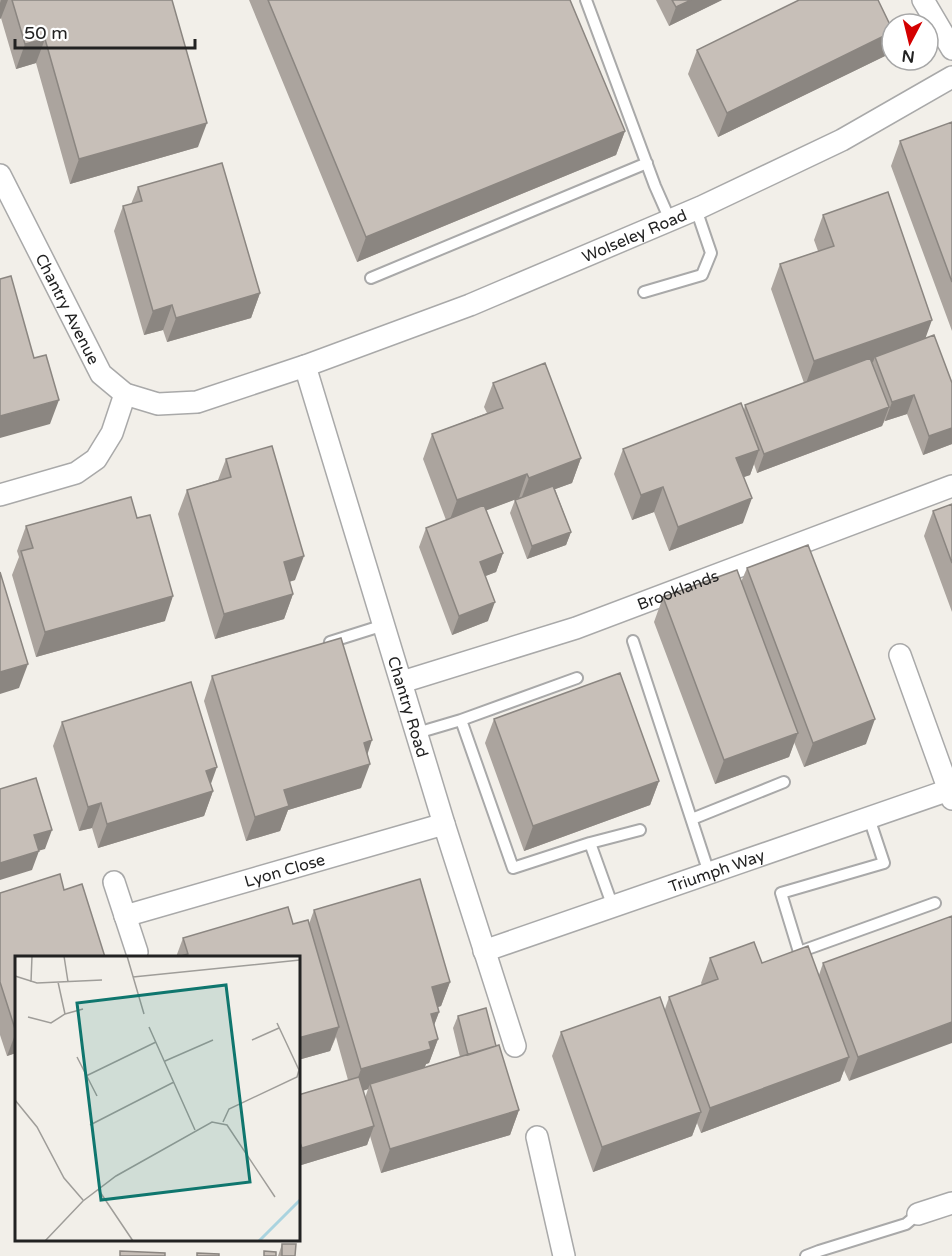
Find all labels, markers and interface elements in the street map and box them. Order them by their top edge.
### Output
scale bar [15,12,195,50]
north arrow [880,12,940,72]
text: 50 m [24,22,68,44]
text: N [901,45,916,67]
street label: Wolseley Road [579,205,690,267]
street label: Chantry Avenue [31,250,103,368]
street label: Brooklands [635,566,722,615]
street label: Chantry Road [383,654,432,760]
street label: Triumph Way [666,845,768,897]
street label: Lyon Close [242,850,327,892]
inset map [15,956,300,1241]

